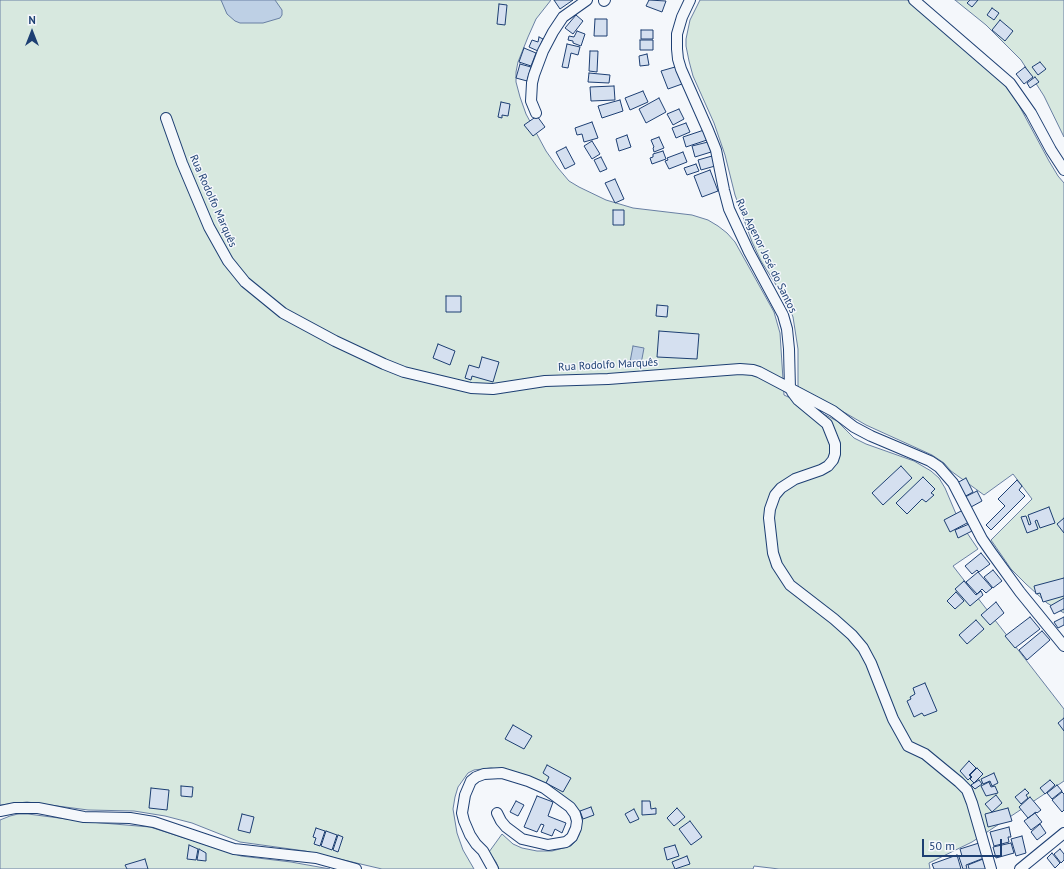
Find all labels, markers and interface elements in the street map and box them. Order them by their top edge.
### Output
north arrow [12,12,52,52]
text: N [28,13,36,27]
street label: Rua Rodolfo Marquês [187,153,239,249]
street label: Rua Agenor José do Santos [733,197,799,315]
street label: Rua Rodolfo Marquês [558,356,658,374]
scale bar [924,831,1004,857]
text: 50 m [929,838,955,853]

